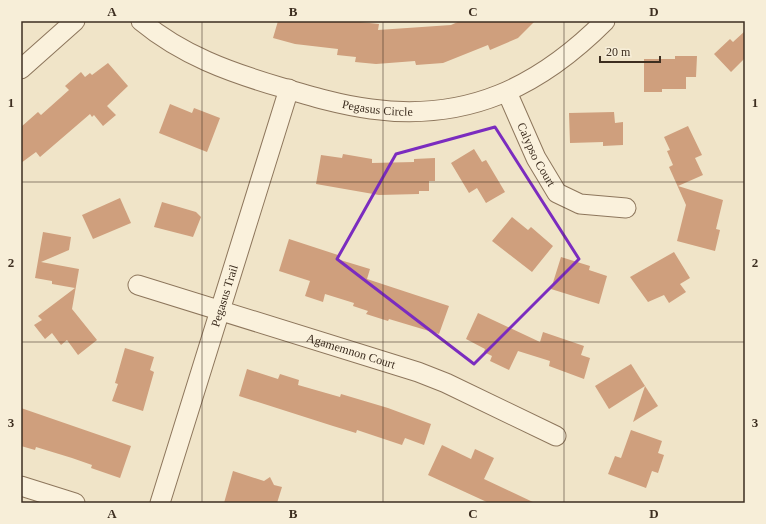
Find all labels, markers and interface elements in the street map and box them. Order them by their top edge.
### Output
text: A [107,4,117,19]
text: B [289,4,298,19]
text: C [468,4,478,19]
text: D [649,4,659,19]
scale bar [600,38,660,64]
text: 20 m [606,45,631,59]
text: 1 [8,95,14,110]
text: 1 [752,95,758,110]
street label: Pegasus Circle [341,97,413,119]
street label: Calypso Court [514,120,559,189]
text: 2 [8,255,14,270]
text: 2 [752,255,758,270]
street label: Pegasus Trail [208,262,241,329]
street label: Agamemnon Court [305,331,398,372]
text: 3 [8,415,15,430]
text: 3 [752,415,759,430]
text: A [107,506,117,521]
text: B [289,506,298,521]
text: C [468,506,478,521]
text: D [649,506,659,521]

